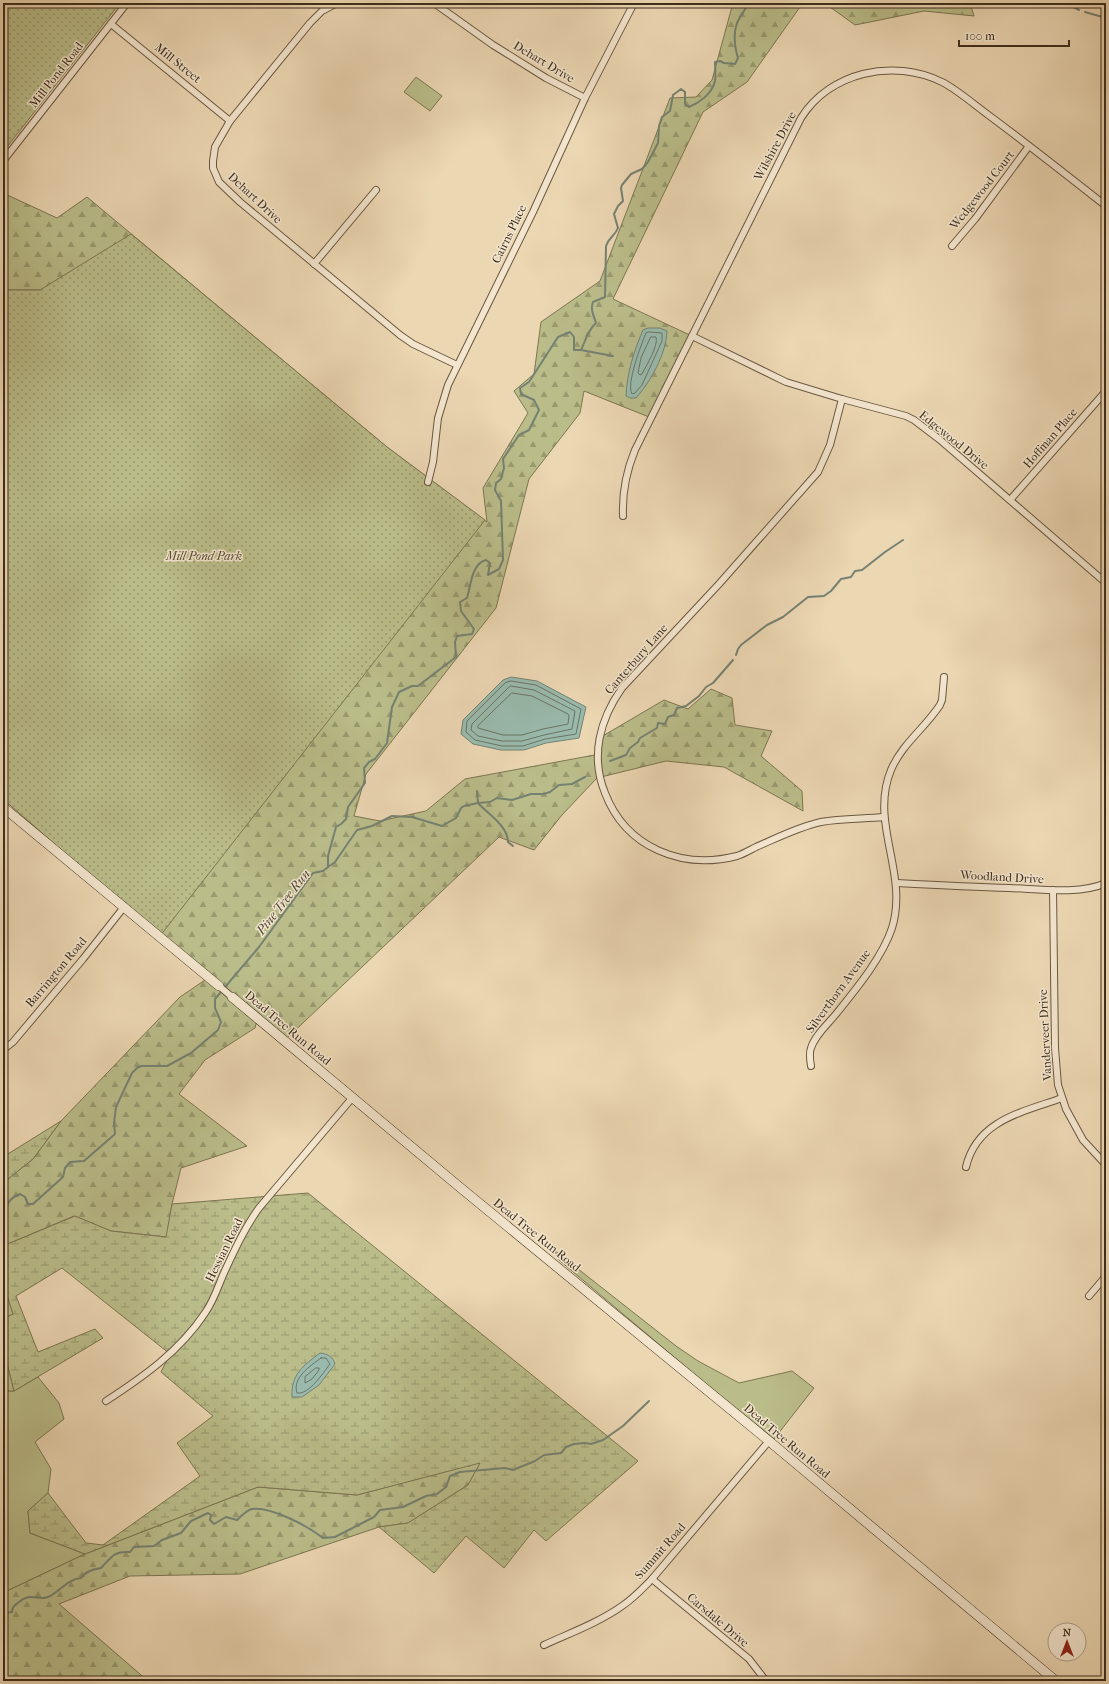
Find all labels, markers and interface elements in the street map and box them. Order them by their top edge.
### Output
scale bar [959,22,1069,48]
text: 100 m [965,29,995,43]
street label: Dehart Drive [511,38,577,86]
street label: Mill Pond Road [26,39,86,111]
street label: Mill Street [152,40,204,86]
street label: Wilshire Drive [750,109,799,184]
street label: Wedgewood Court [946,147,1017,233]
street label: Dehart Drive [225,169,285,227]
street label: Cairns Place [489,202,529,266]
street label: Hoffman Place [1020,405,1080,471]
street label: Edgewood Drive [916,408,992,472]
park label: Mill Pond Park [165,549,242,563]
street label: Canterbury Lane [602,621,670,697]
water label: Pine Tree Run [252,866,313,938]
street label: Woodland Drive [959,868,1044,886]
street label: Barrington Road [23,934,90,1010]
street label: Silverthorn Avenue [803,946,873,1036]
street label: Dead Tree Run Road [242,988,334,1068]
street label: Vanderveer Drive [1036,989,1054,1082]
street label: Dead Tree Run Road [491,1196,584,1275]
street label: Hessian Road [202,1215,246,1284]
street label: Dead Tree Run Road [741,1401,833,1481]
street label: Summit Road [632,1520,689,1582]
street label: Carsdale Drive [684,1590,752,1650]
north arrow [1047,1622,1087,1662]
text: N [1063,1626,1072,1639]

